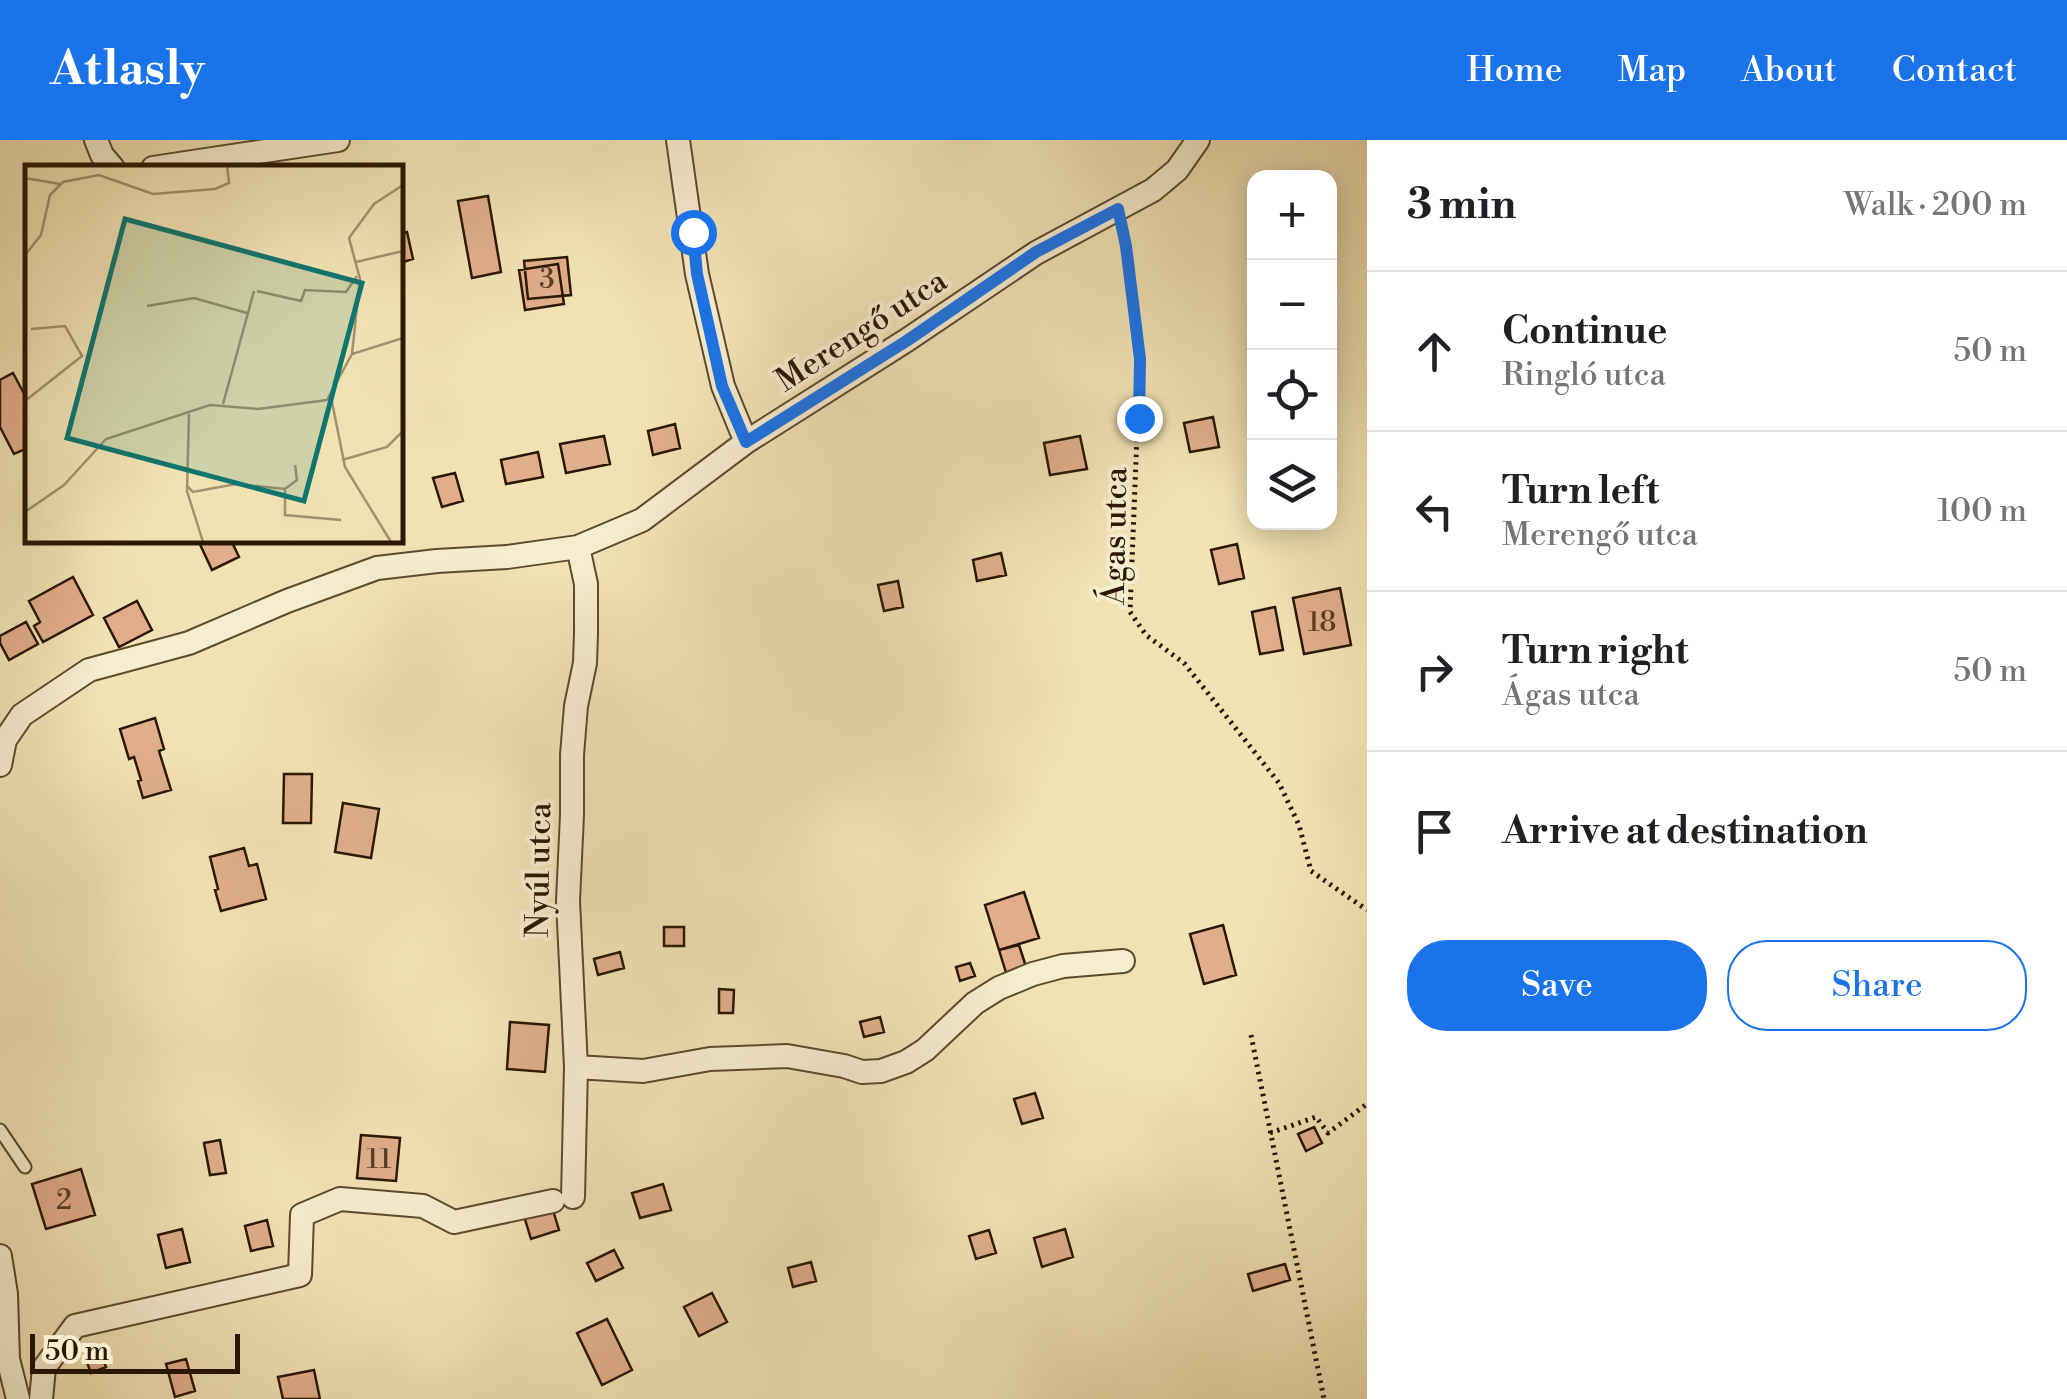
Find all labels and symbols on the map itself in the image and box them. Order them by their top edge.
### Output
inset map [25,165,402,542]
route start [671,210,717,256]
street label: Merengő utca [768,260,955,401]
house number: 3 [539,262,555,297]
route end [1117,396,1163,442]
street label: Ágas utca [1092,466,1136,606]
house number: 18 [1308,605,1336,640]
street label: Nyúl utca [518,801,560,938]
house number: 11 [366,1142,392,1177]
house number: 2 [56,1183,72,1218]
scale bar [30,1329,240,1374]

